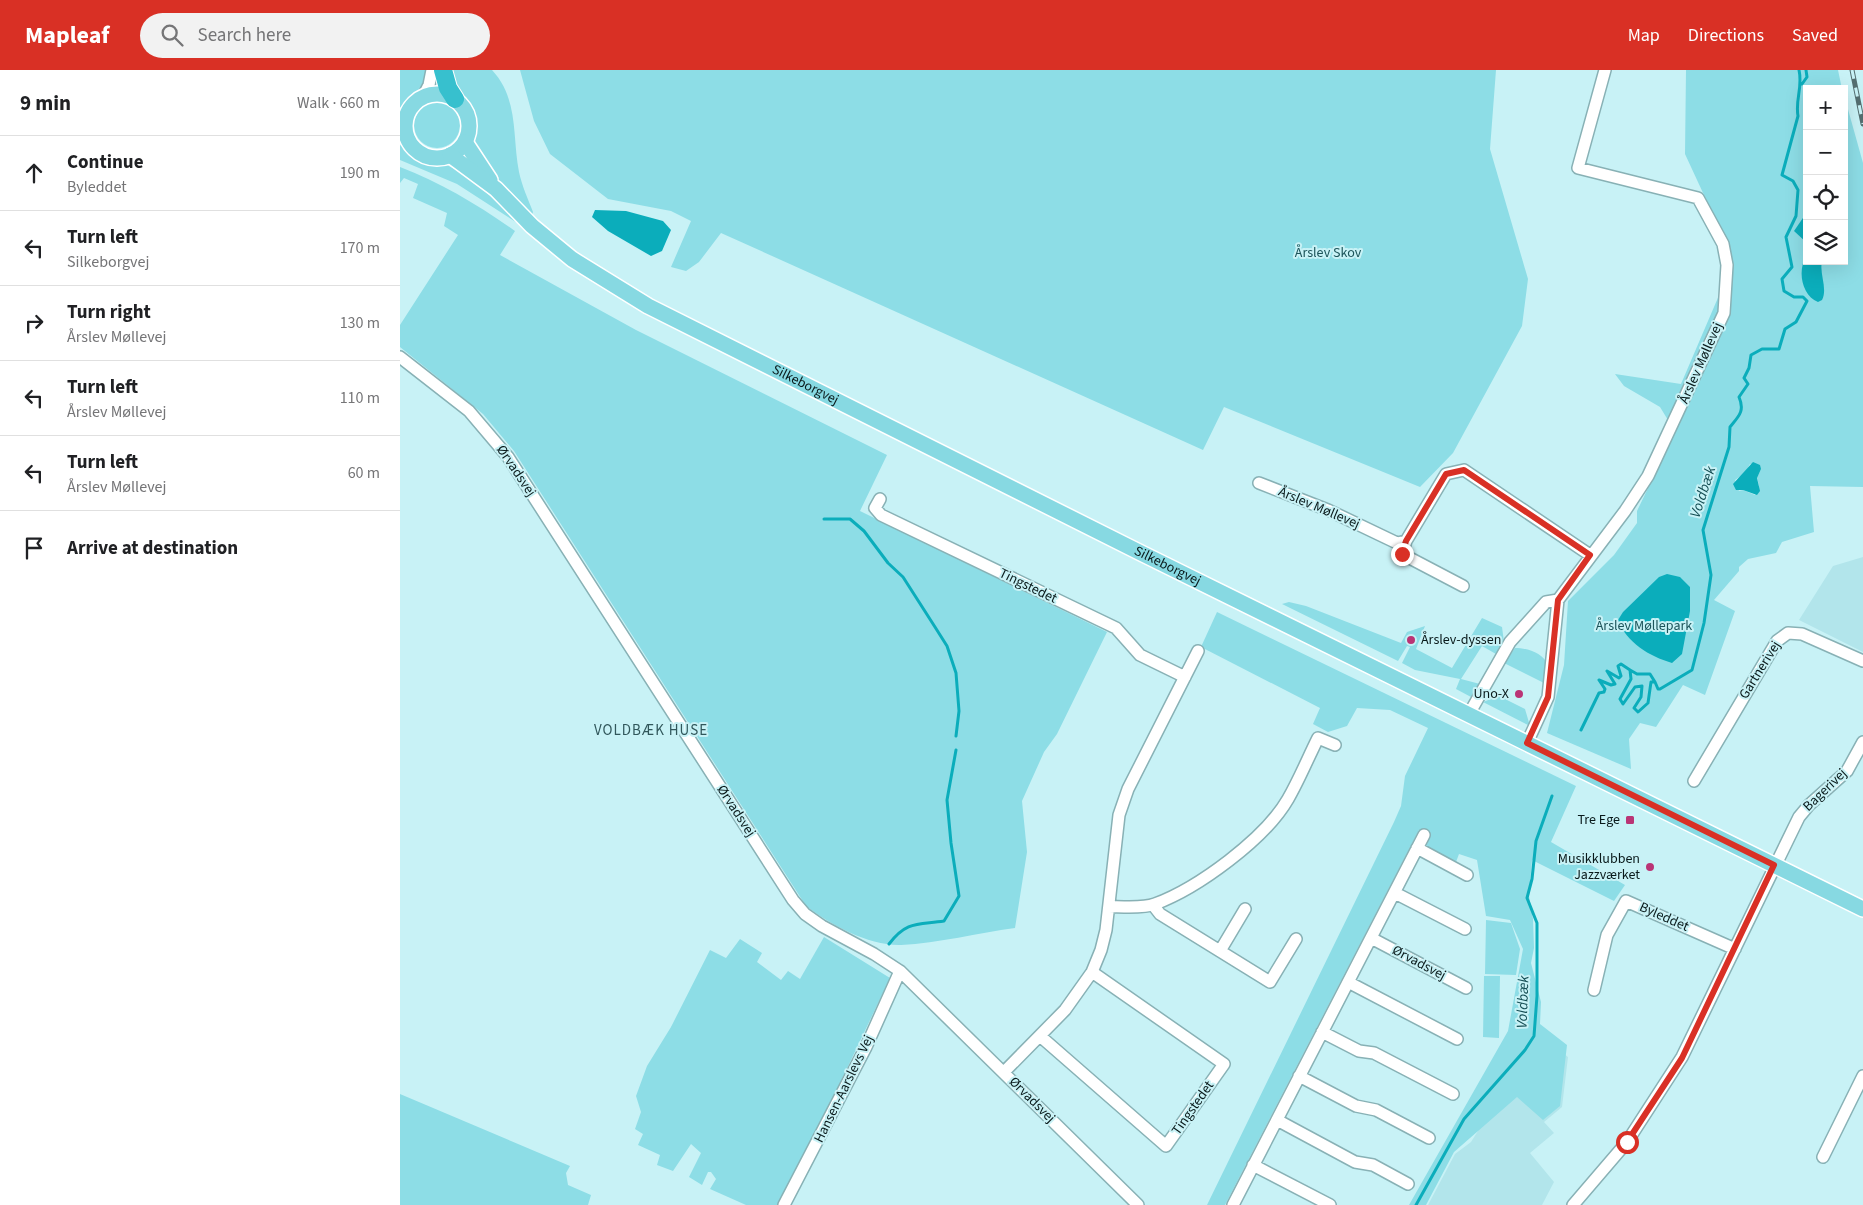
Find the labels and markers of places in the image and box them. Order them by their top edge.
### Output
place label: Årslev-dyssen [1421,630,1501,650]
marker: Årslev-dyssen [1405,634,1417,646]
place label: Uno-X [1473,684,1509,704]
marker: Uno-X [1513,688,1525,700]
place label: Tre Ege [1577,810,1620,830]
marker: Tre Ege [1624,814,1636,826]
place label: Musikklubben Jazzværket [1558,849,1640,885]
marker: Musikklubben Jazzværket [1644,861,1656,873]

